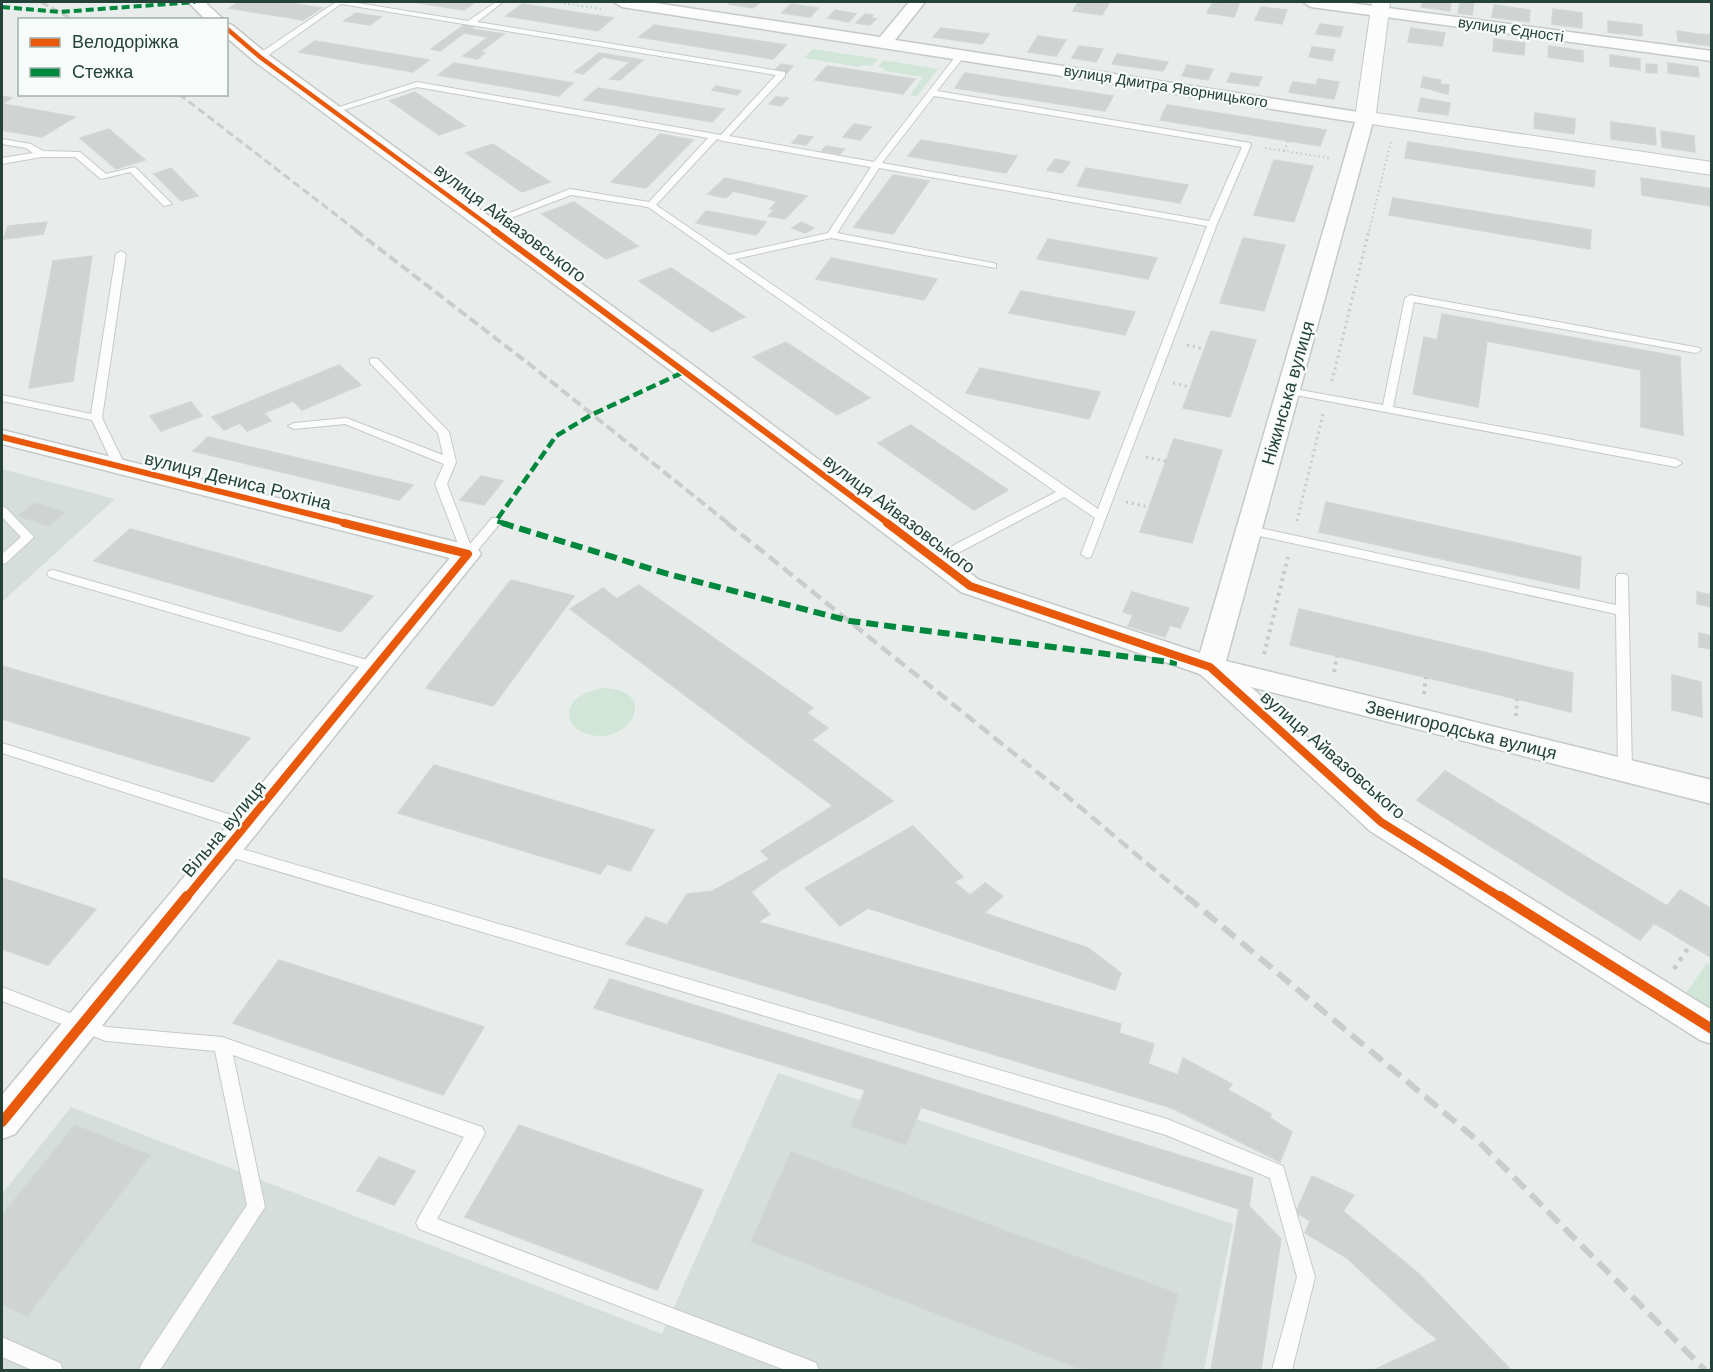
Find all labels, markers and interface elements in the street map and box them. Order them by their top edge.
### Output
street label: вулиця Єдності [1457,13,1565,45]
legend [18,18,228,96]
text: Велодоріжка [72,32,180,52]
street label: вулиця Дмитра Яворницького [1063,61,1269,111]
text: Стежка [72,62,134,82]
street label: вулиця Айвазовського [430,159,590,287]
street label: Ніжинська вулиця [1258,319,1318,467]
street label: вулиця Дениса Рохтіна [143,448,334,514]
street label: вулиця Айвазовського [819,450,979,578]
street label: вулиця Айвазовського [1257,687,1409,823]
street label: Звенигородська вулиця [1363,697,1559,763]
street label: Вільна вулиця [178,777,270,881]

